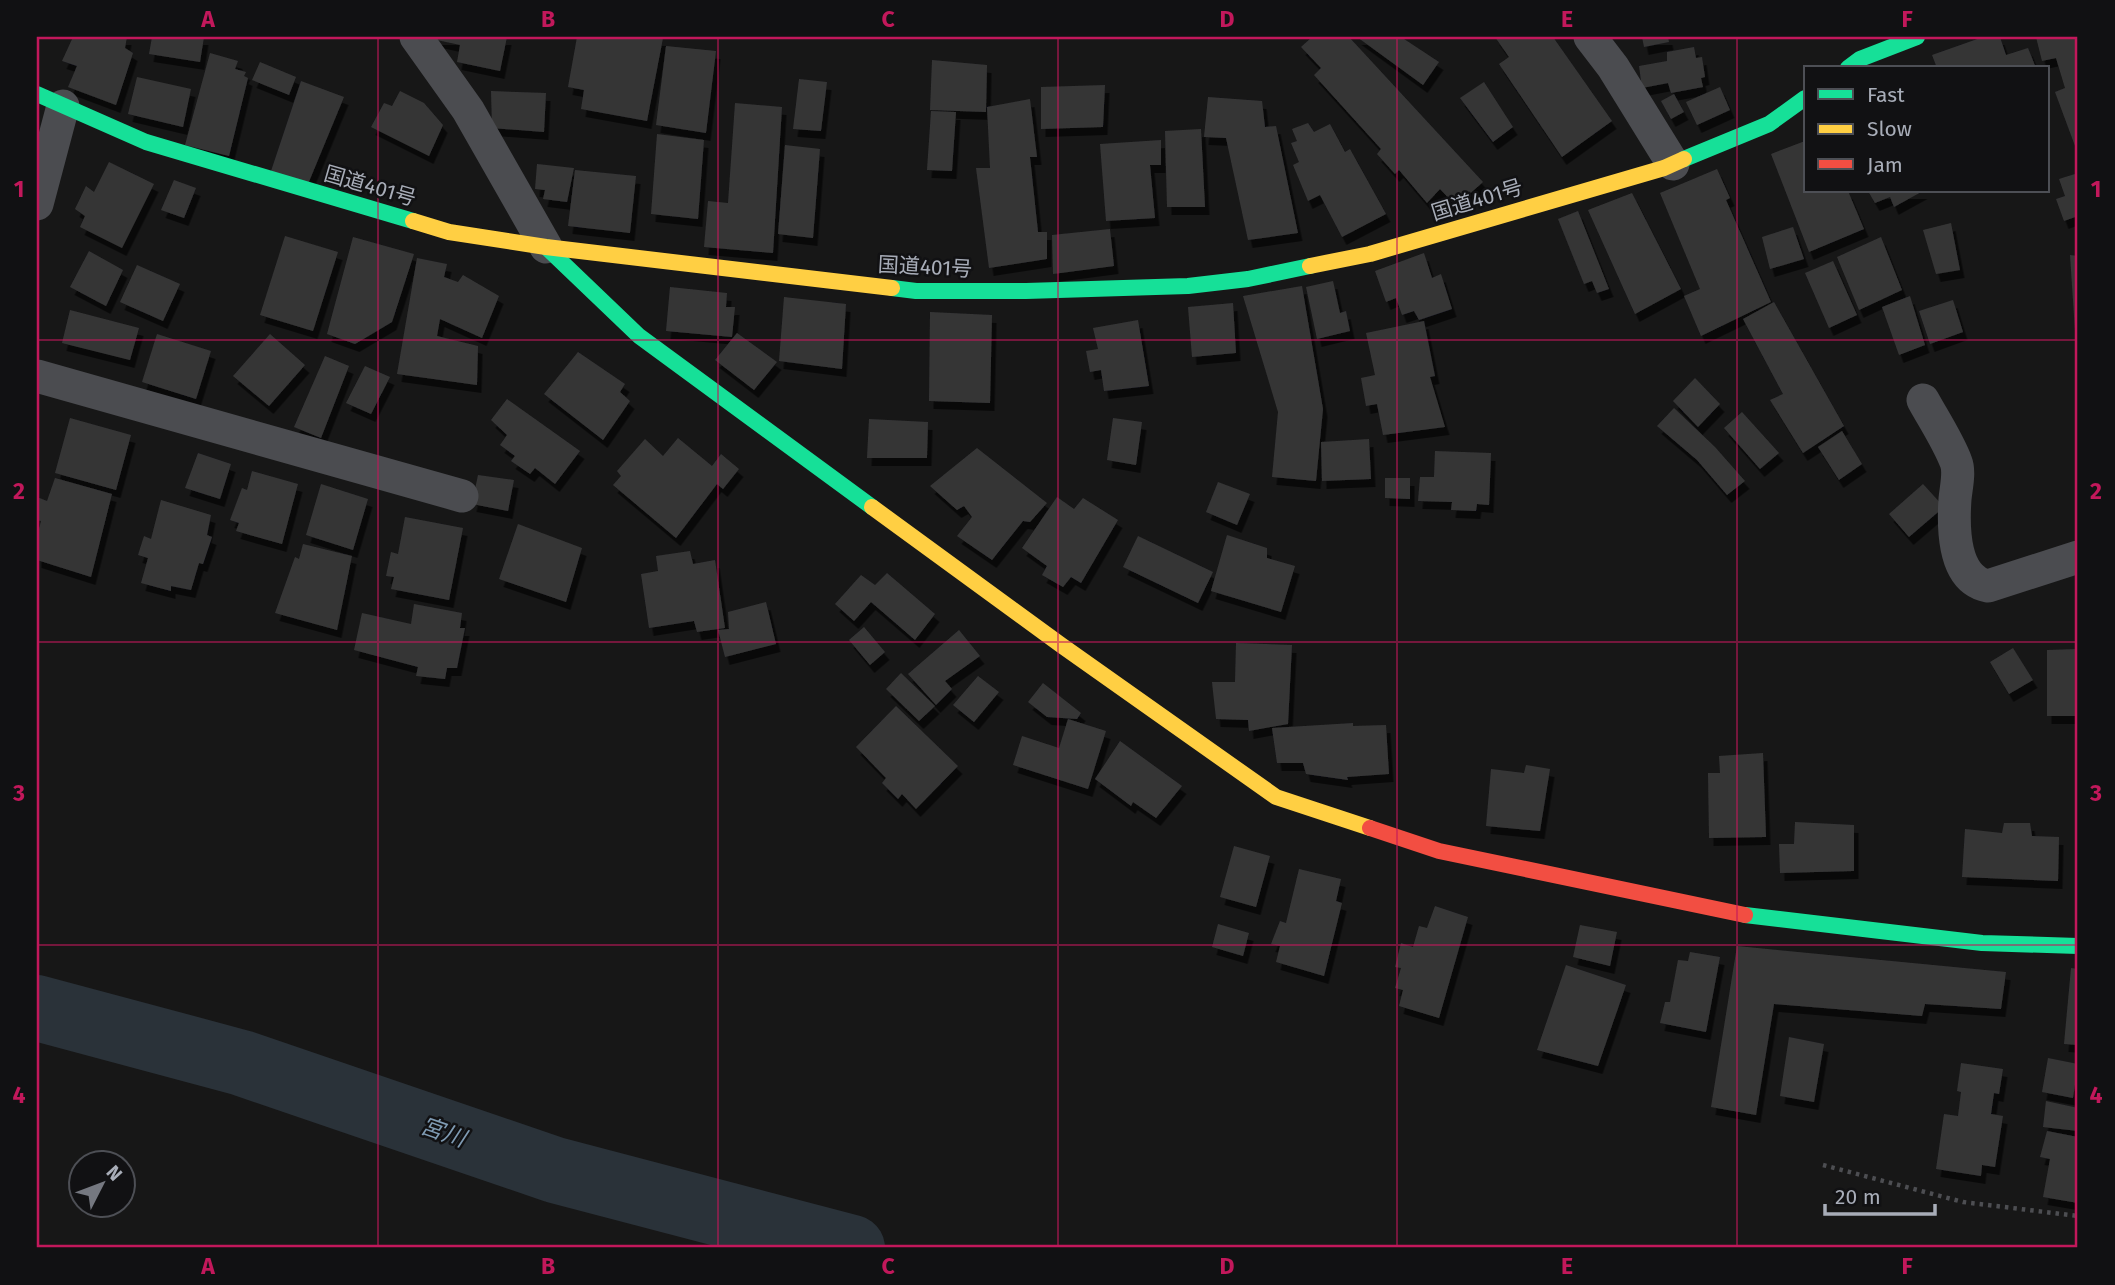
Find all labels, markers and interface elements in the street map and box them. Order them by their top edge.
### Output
text: A [200,5,215,33]
text: B [541,5,555,33]
text: C [881,5,895,33]
text: D [1220,5,1235,33]
text: E [1561,5,1573,33]
text: F [1901,5,1913,33]
legend [1804,66,2048,192]
text: Fast [1867,82,1905,108]
text: Slow [1867,116,1912,142]
text: Jam [1867,152,1903,178]
street label: 国道401号 [321,160,419,212]
street label: 国道401号 [1428,174,1526,226]
text: 1 [14,175,24,203]
text: 1 [2091,175,2101,203]
street label: 国道401号 [877,252,973,282]
text: 2 [13,477,25,505]
text: 2 [2090,477,2102,505]
text: 3 [12,779,25,807]
text: 3 [2089,779,2102,807]
text: 4 [13,1081,26,1109]
text: 4 [2090,1081,2103,1109]
water label: 宮川 [417,1111,472,1154]
north arrow [66,1148,136,1218]
text: N [101,1161,127,1185]
scale bar [1825,1173,1935,1217]
text: 20 m [1835,1184,1881,1210]
text: A [200,1252,215,1280]
text: B [541,1252,555,1280]
text: C [881,1252,895,1280]
text: D [1220,1252,1235,1280]
text: E [1561,1252,1573,1280]
text: F [1901,1252,1913,1280]

